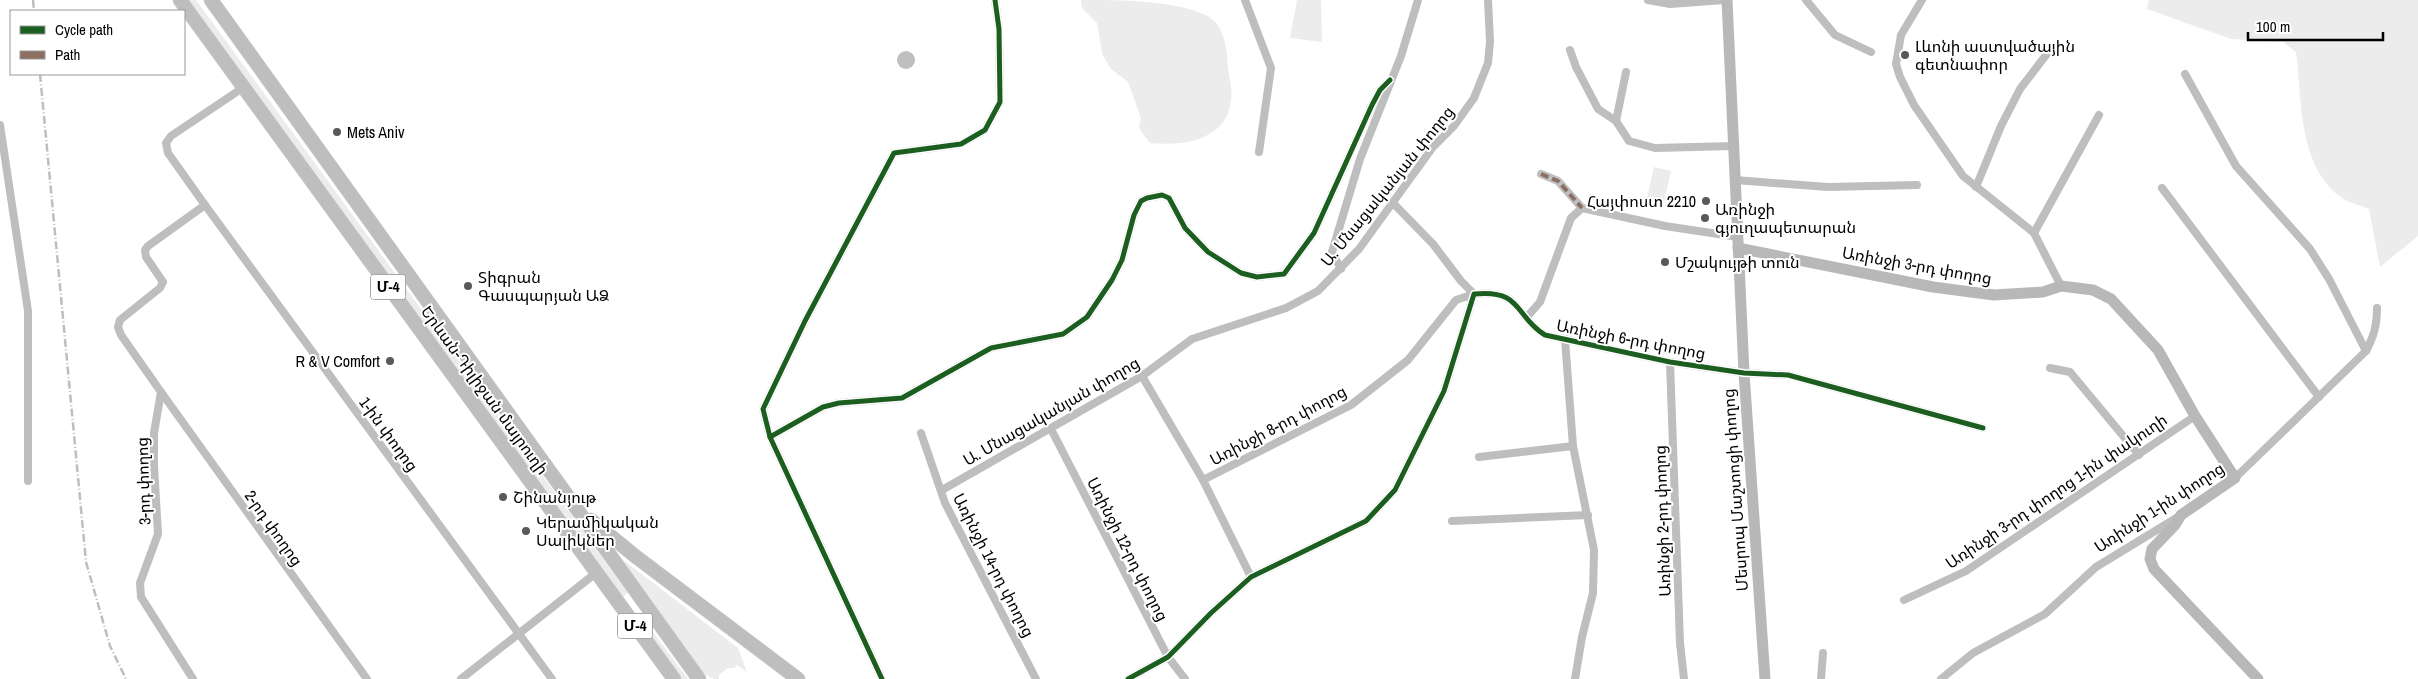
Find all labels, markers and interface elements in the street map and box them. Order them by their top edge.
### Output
legend [10,10,185,75]
scale bar [2248,10,2383,42]
text: 100 m [2256,16,2290,37]
text: Cycle path [55,19,113,40]
place label: Լևոնի աստվածային գետնափոր [1915,35,2075,75]
text: Path [55,44,80,65]
marker: Լևոնի աստվածային գետնափոր [1899,49,1911,61]
street label: Ա. Մնացականյան փողոց [1315,101,1459,271]
place label: Mets Aniv [347,121,405,143]
marker: Mets Aniv [331,126,343,138]
place label: Հայփոստ 2210 [1587,190,1696,212]
marker: Հայփոստ 2210 [1700,195,1712,207]
place label: Առինջի գյուղապետարան [1715,198,1856,238]
marker: Առինջի գյուղապետարան [1699,212,1711,224]
street label: Առինջի 3-րդ փողոց [1840,241,1994,289]
place label: Մշակույթի տուն [1675,251,1800,273]
marker: Մշակույթի տուն [1659,256,1671,268]
place label: Տիգրան Գասպարյան ԱՁ [478,266,609,306]
road number: Մ-4 [370,274,406,300]
marker: Տիգրան Գասպարյան ԱՁ [462,280,474,292]
street label: Երևան-Դիլիջան մայրուղի [416,301,554,479]
street label: Առինջի 6-րդ փողոց [1554,314,1708,364]
place label: R & V Comfort [295,350,380,372]
street label: Ա. Մնացականյան փողոց [959,351,1143,471]
marker: R & V Comfort [384,355,396,367]
street label: Առինջի 8-րդ փողոց [1206,380,1350,470]
street label: Մեսրոպ Մաշտոցի փողոց [1717,388,1753,592]
street label: 1-ին փողոց [354,392,424,476]
street label: Առինջի 3-րդ փողոց 1-ին փակուղի [1941,408,2171,574]
street label: 3-րդ փողոց [130,437,156,525]
street label: Առինջի 2-րդ փողոց [1648,445,1676,597]
street label: Առինջի 1-ին փողոց [2090,457,2228,557]
street label: Առինջի 12-րդ փողոց [1082,473,1174,625]
street label: 2-րդ փողոց [240,486,308,570]
place label: Շինանյութ [513,486,597,508]
street label: Առինջի 14-րդ փողոց [948,489,1040,641]
marker: Շինանյութ [497,491,509,503]
place label: Կերամիկական Սալիկներ [536,511,659,551]
marker: Կերամիկական Սալիկներ [520,525,532,537]
road number: Մ-4 [618,614,652,638]

